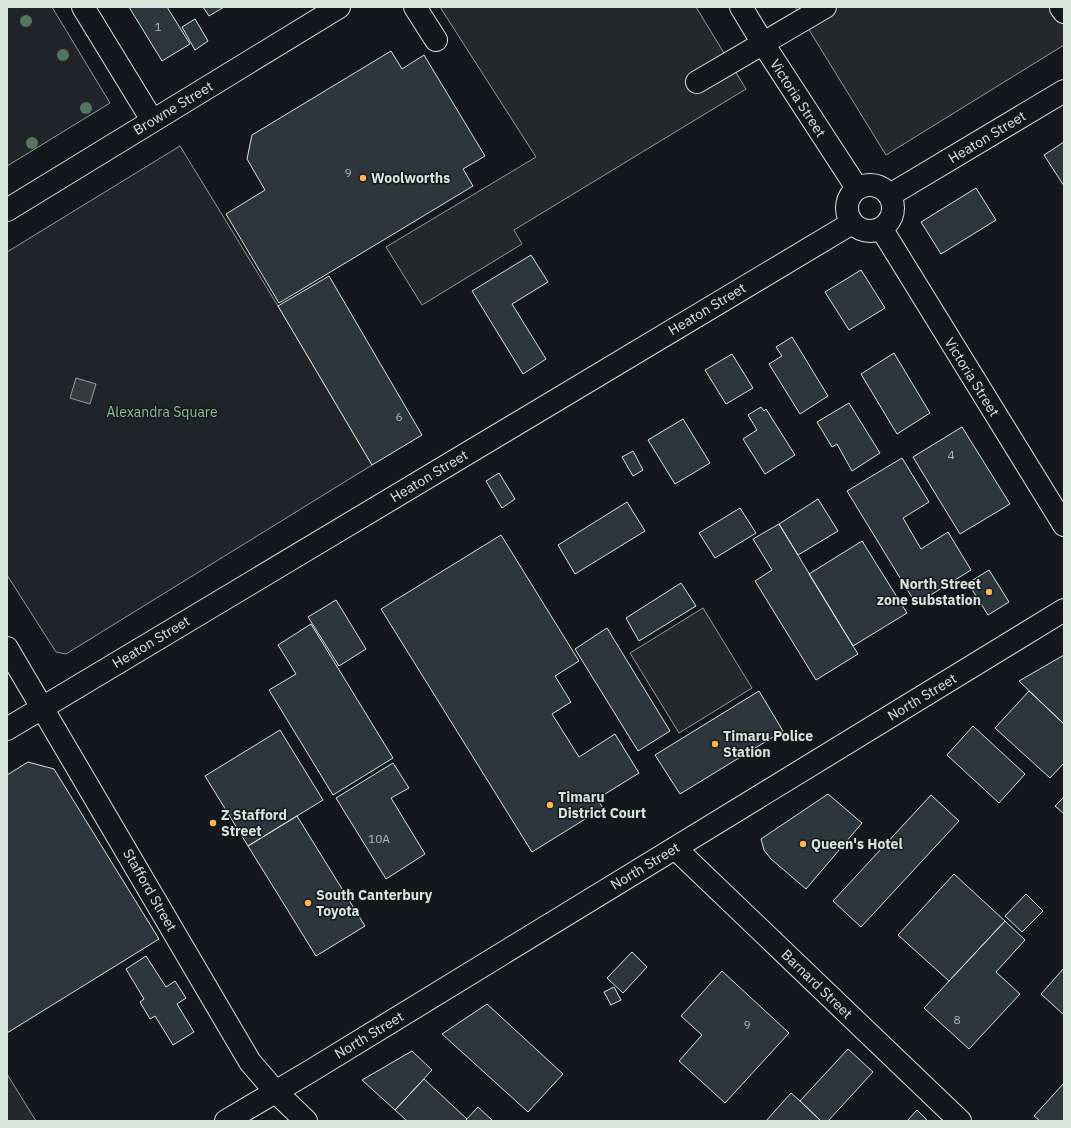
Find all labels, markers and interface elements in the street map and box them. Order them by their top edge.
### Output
house number: 1 [154,19,162,34]
street label: Victoria Street [766,56,830,141]
street label: Browne Street [130,77,216,139]
street label: Heaton Street [945,107,1029,167]
house number: 9 [344,165,352,180]
place label: Woolworths [371,169,450,187]
marker: Woolworths [358,173,368,183]
street label: Heaton Street [665,279,749,339]
street label: Victoria Street [941,334,1003,420]
park label: Alexandra Square [106,403,218,421]
house number: 6 [395,409,403,424]
street label: Heaton Street [387,446,471,506]
house number: 4 [947,447,955,462]
place label: North Street zone substation [877,575,981,609]
marker: North Street zone substation [984,587,994,597]
street label: Heaton Street [109,612,193,672]
street label: North Street [884,669,960,725]
place label: Timaru Police Station [723,727,813,761]
marker: Timaru Police Station [710,739,720,749]
place label: Timaru District Court [558,788,646,822]
marker: Timaru District Court [545,800,555,810]
place label: Z Stafford Street [221,806,287,840]
marker: Z Stafford Street [208,818,218,828]
house number: 10A [368,831,390,846]
place label: Queen's Hotel [811,835,903,853]
street label: North Street [607,838,683,894]
marker: Queen's Hotel [798,839,808,849]
street label: Stafford Street [119,846,181,935]
place label: South Canterbury Toyota [316,886,433,920]
marker: South Canterbury Toyota [303,898,313,908]
street label: Barnard Street [778,946,856,1023]
street label: North Street [331,1007,407,1063]
house number: 8 [953,1012,961,1027]
house number: 9 [743,1017,751,1032]

